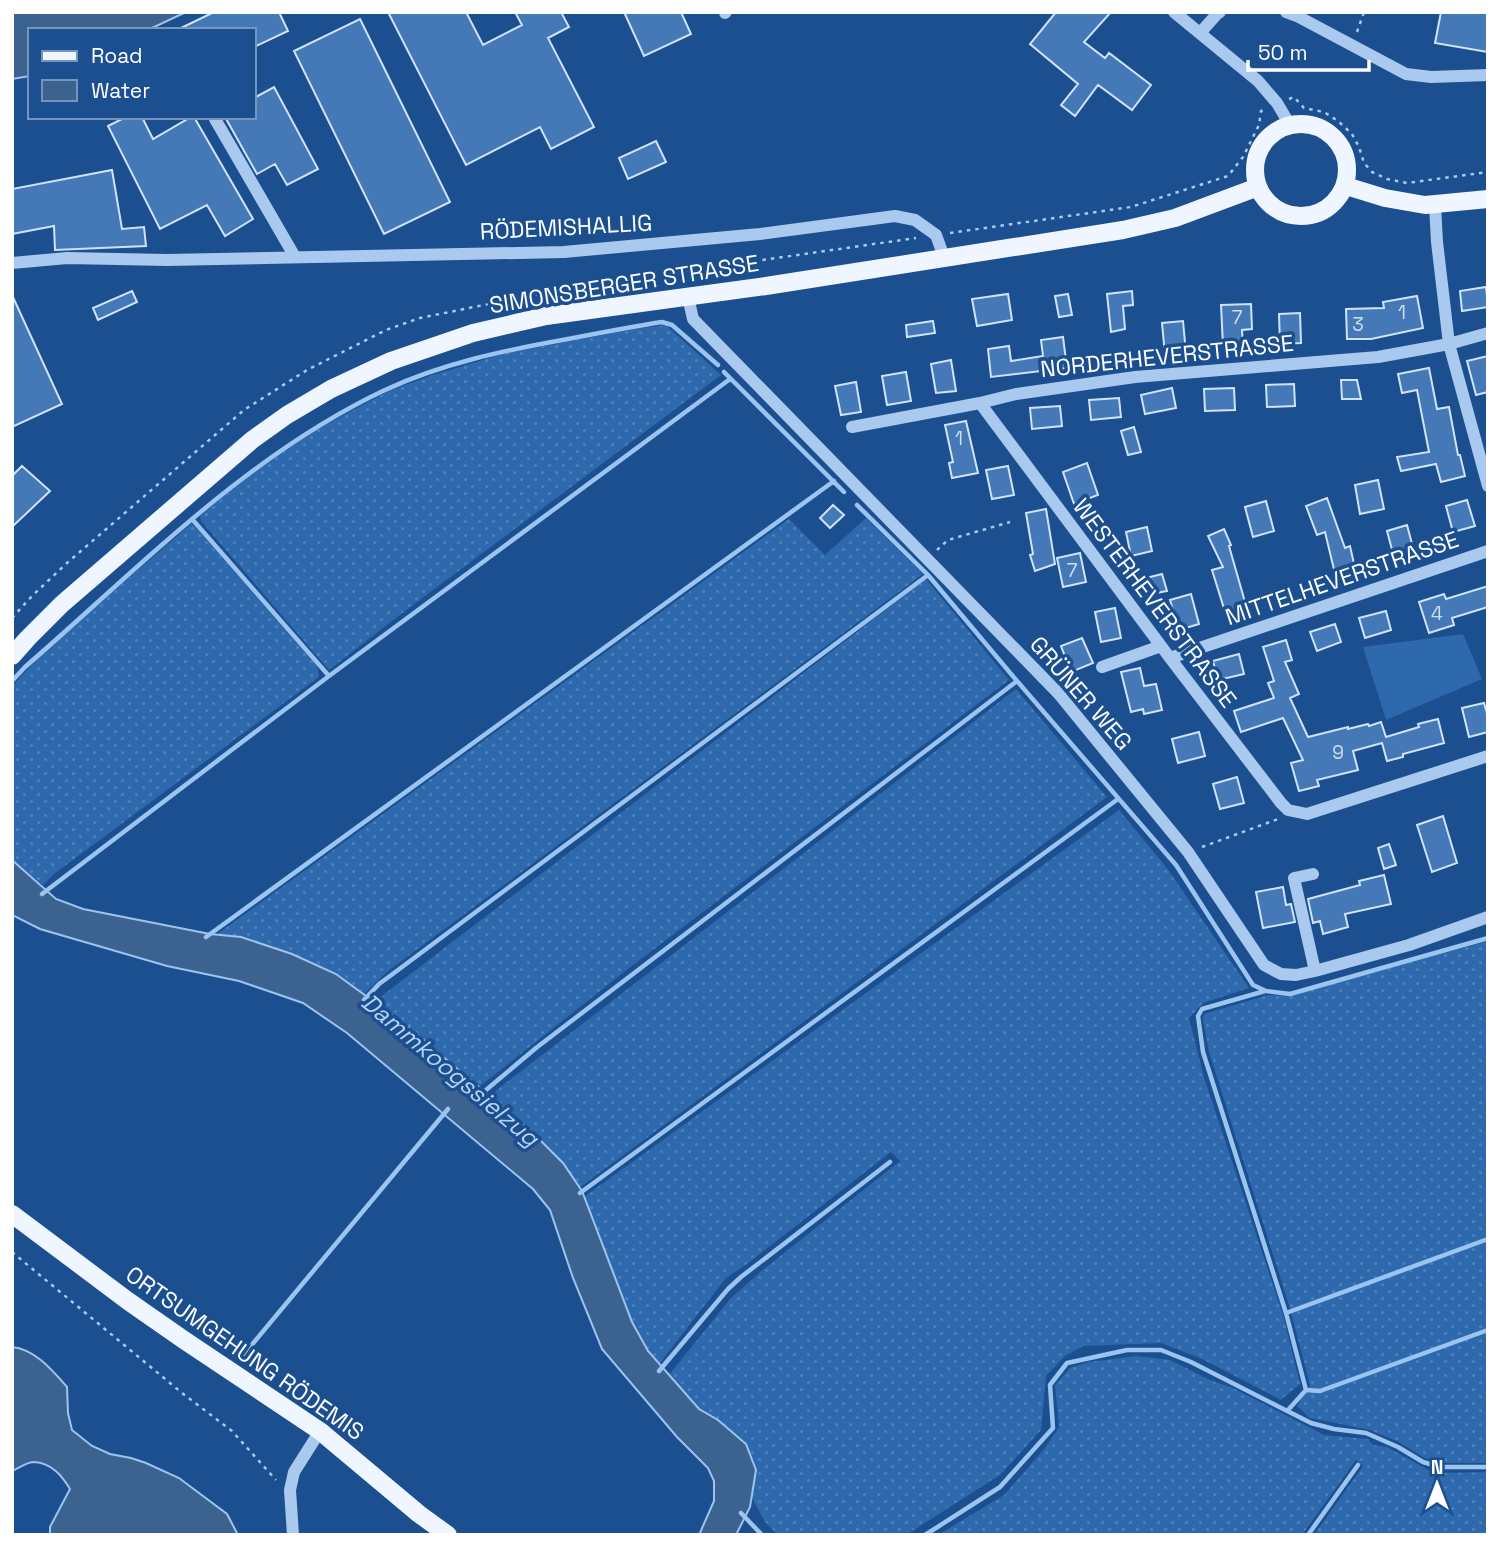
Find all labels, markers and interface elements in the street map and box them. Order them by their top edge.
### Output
legend [28,28,256,119]
scale bar [1248,28,1369,72]
text: 50 m [1258,39,1308,66]
text: Road [91,42,143,69]
text: Water [91,77,150,104]
street label: RÖDEMISHALLIG [479,208,653,246]
street label: SIMONSBERGER STRASSE [487,248,761,320]
house number: 1 [1398,300,1406,325]
house number: 7 [1232,305,1243,330]
house number: 3 [1352,312,1364,337]
street label: NORDERHEVERSTRASSE [1039,328,1295,384]
house number: 1 [955,426,963,451]
street label: WESTERHEVERSTRASSE [1067,492,1243,714]
street label: MITTELHEVERSTRASSE [1221,524,1463,632]
house number: 7 [1067,558,1078,583]
house number: 4 [1431,601,1443,626]
street label: GRÜNER WEG [1023,630,1139,756]
house number: 9 [1332,740,1344,765]
water label: Dammkoogssielzug [355,986,547,1154]
street label: ORTSUMGEHUNG RÖDEMIS [120,1259,370,1447]
north arrow [1402,1449,1472,1519]
text: N [1431,1455,1443,1480]

